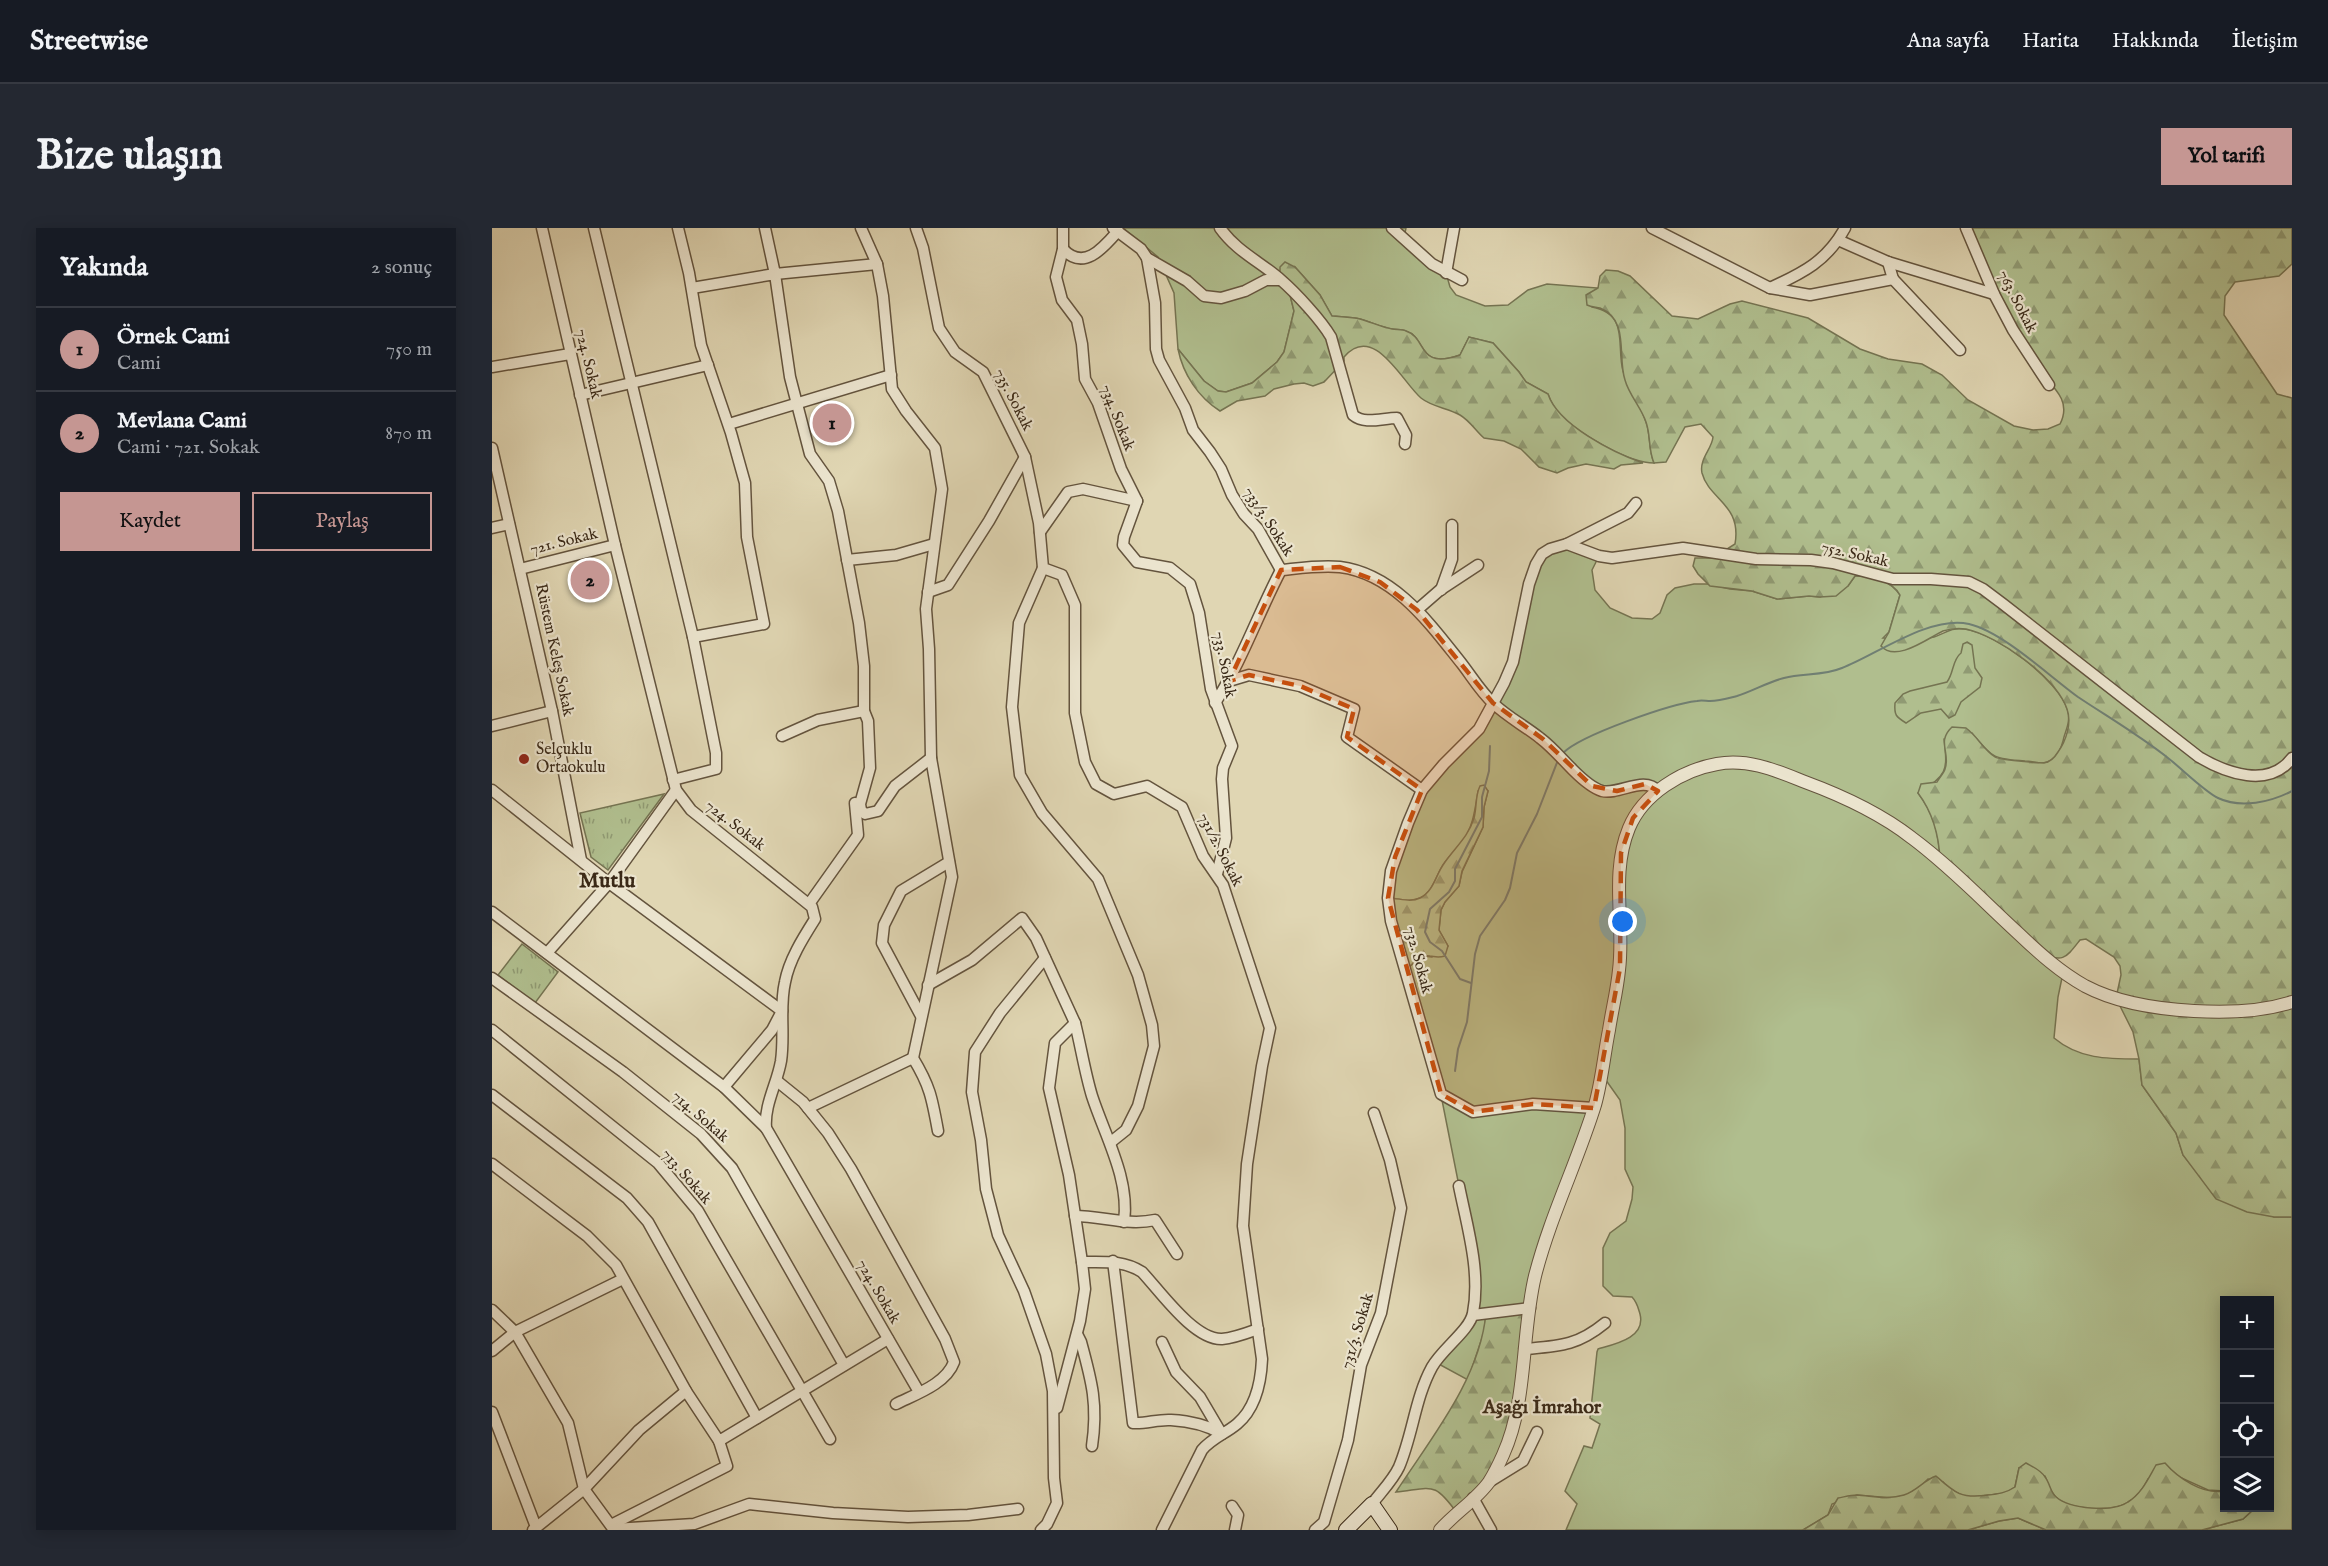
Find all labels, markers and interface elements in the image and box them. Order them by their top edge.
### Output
text: Streetwise [30,24,148,59]
text: Ana sayfa [1907,28,1989,55]
text: Harita [2022,28,2079,55]
text: Hakkında [2112,28,2199,55]
text: İletişim [2232,28,2298,55]
button: Yol tarifi [2161,128,2292,185]
text: Bize ulaşın [36,130,223,183]
text: Yakında [60,251,148,284]
text: 2 sonuç [371,255,432,280]
street label: 763. Sokak [1993,267,2042,337]
text: Örnek Cami [117,323,230,351]
street label: 724. Sokak [570,327,606,401]
text: 1 [76,337,83,362]
text: 750 m [386,337,432,362]
text: Cami [117,351,161,376]
street label: 735. Sokak [989,366,1037,435]
street label: 734. Sokak [1095,382,1139,454]
pin: 1 [812,400,852,446]
text: Mevlana Cami [117,407,247,435]
text: 2 [75,421,84,446]
text: 870 m [385,421,432,446]
text: Cami · 721. Sokak [117,435,260,460]
street label: 733/3. Sokak [1238,484,1298,561]
button: Kaydet [60,492,240,551]
button: Paylaş [252,492,432,551]
street label: 721. Sokak [528,524,600,560]
street label: 752. Sokak [1819,538,1891,573]
pin: 2 [570,558,610,602]
street label: Rüstem Keleş Sokak [530,582,578,719]
street label: 733. Sokak [1208,630,1240,700]
place label: Selçuklu Ortaokulu [536,740,606,778]
marker: Selçuklu Ortaokulu [517,752,531,766]
street label: 724. Sokak [701,796,769,856]
street label: 731/2. Sokak [1193,810,1247,891]
district label: Mutlu [579,867,636,895]
your location [1608,907,1637,936]
street label: 732. Sokak [1399,924,1437,996]
street label: 714. Sokak [667,1087,733,1148]
street label: 713. Sokak [656,1145,716,1209]
street label: 724. Sokak [852,1256,905,1328]
street label: 731/3. Sokak [1337,1290,1379,1371]
map controls [2220,1296,2274,1512]
button: + [2220,1296,2274,1350]
button: − [2220,1350,2274,1404]
district label: Aşağı İmrahor [1482,1395,1602,1420]
button: locate [2220,1404,2274,1458]
button: layers [2220,1458,2274,1512]

